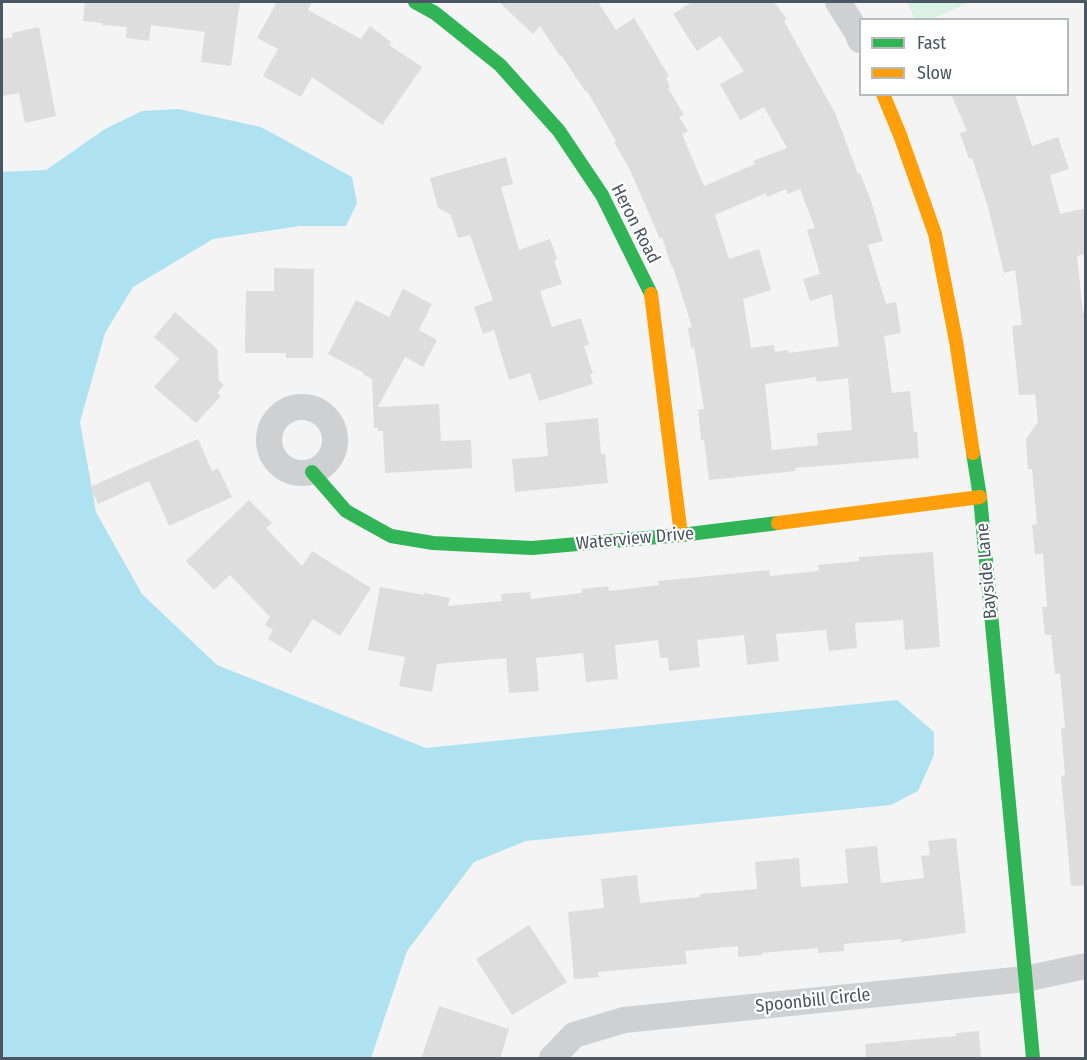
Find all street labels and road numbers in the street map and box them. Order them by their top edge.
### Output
street label: Heron Road [606,181,664,267]
street label: Bayside Lane [972,522,1002,620]
street label: Waterview Drive [575,523,695,555]
street label: Spoonbill Circle [754,984,872,1018]

